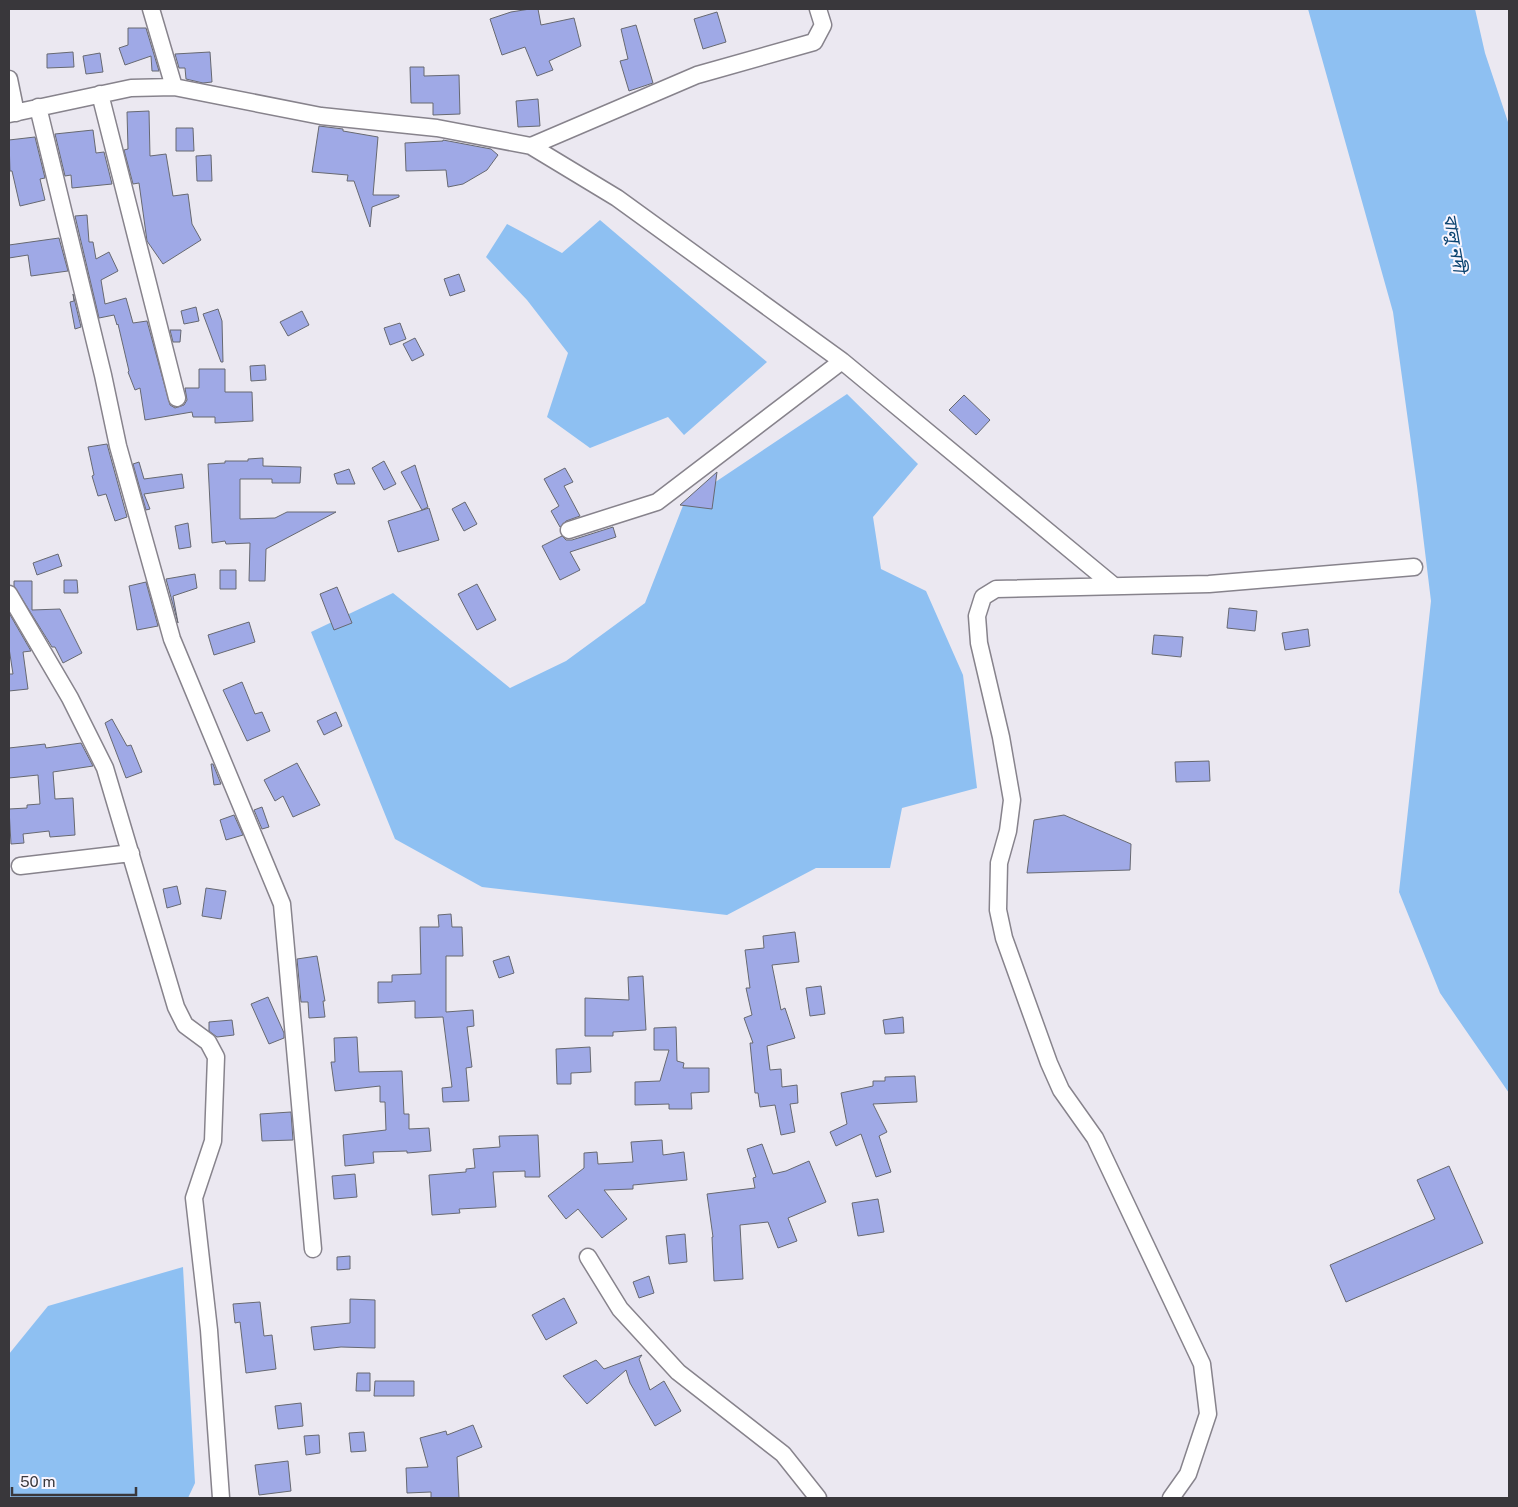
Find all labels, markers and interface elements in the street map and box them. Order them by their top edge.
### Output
water label: বালু নদী [1439,212,1471,277]
scale bar [12,1464,136,1496]
text: 50 m [20,1473,55,1490]

